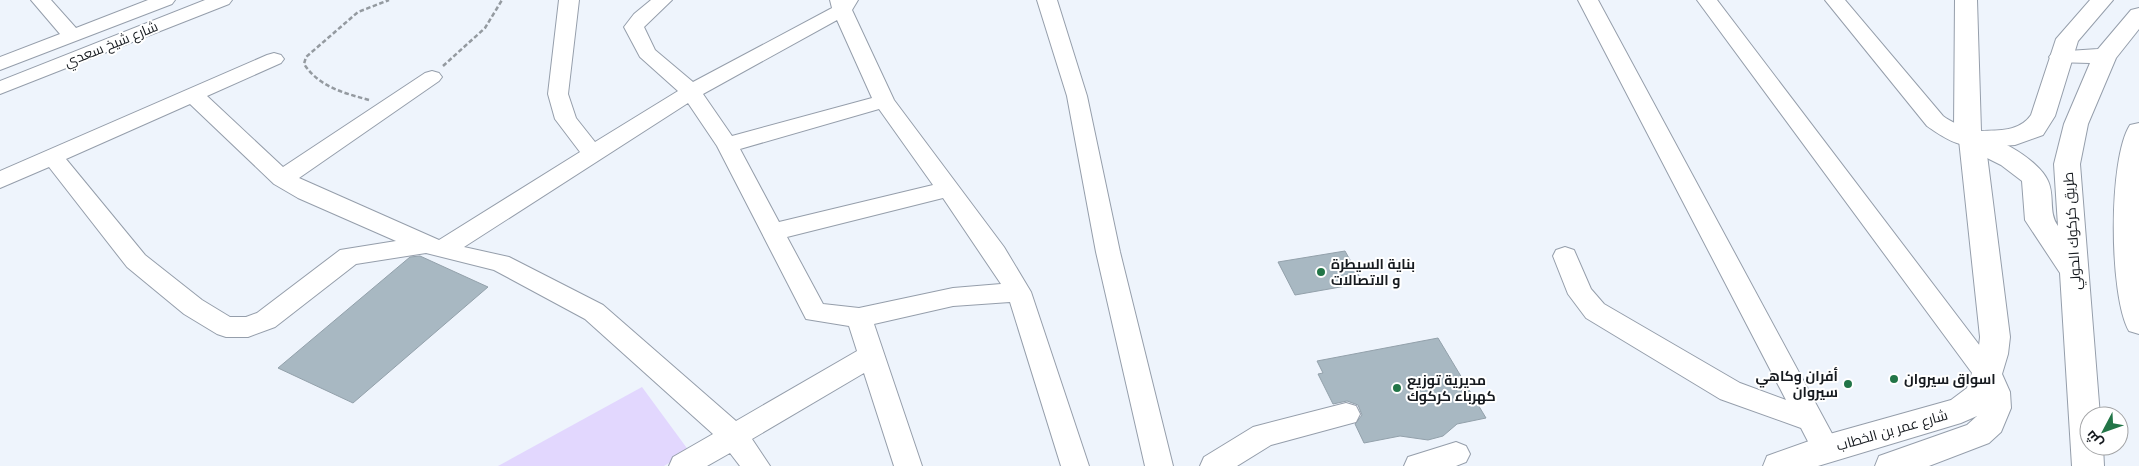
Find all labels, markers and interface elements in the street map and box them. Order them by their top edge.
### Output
street label: شارع شيخ سعدي [62,17,162,74]
street label: طريق كركوك الحولي [2059,171,2088,291]
place label: بناية السيطرة و الاتصالات [1331,255,1415,289]
marker: بناية السيطرة و الاتصالات [1315,266,1327,278]
place label: أفران وكاهي سيروان [1756,367,1838,401]
place label: اسواق سيروان [1904,370,1996,388]
place label: مديرية توزيع كهرباء كركوك [1407,371,1496,405]
marker: اسواق سيروان [1888,373,1900,385]
marker: أفران وكاهي سيروان [1842,378,1854,390]
marker: مديرية توزيع كهرباء كركوك [1391,382,1403,394]
street label: شارع عمر بن الخطاب [1834,405,1950,455]
north arrow [2079,406,2129,456]
text: ش [2081,427,2107,452]

